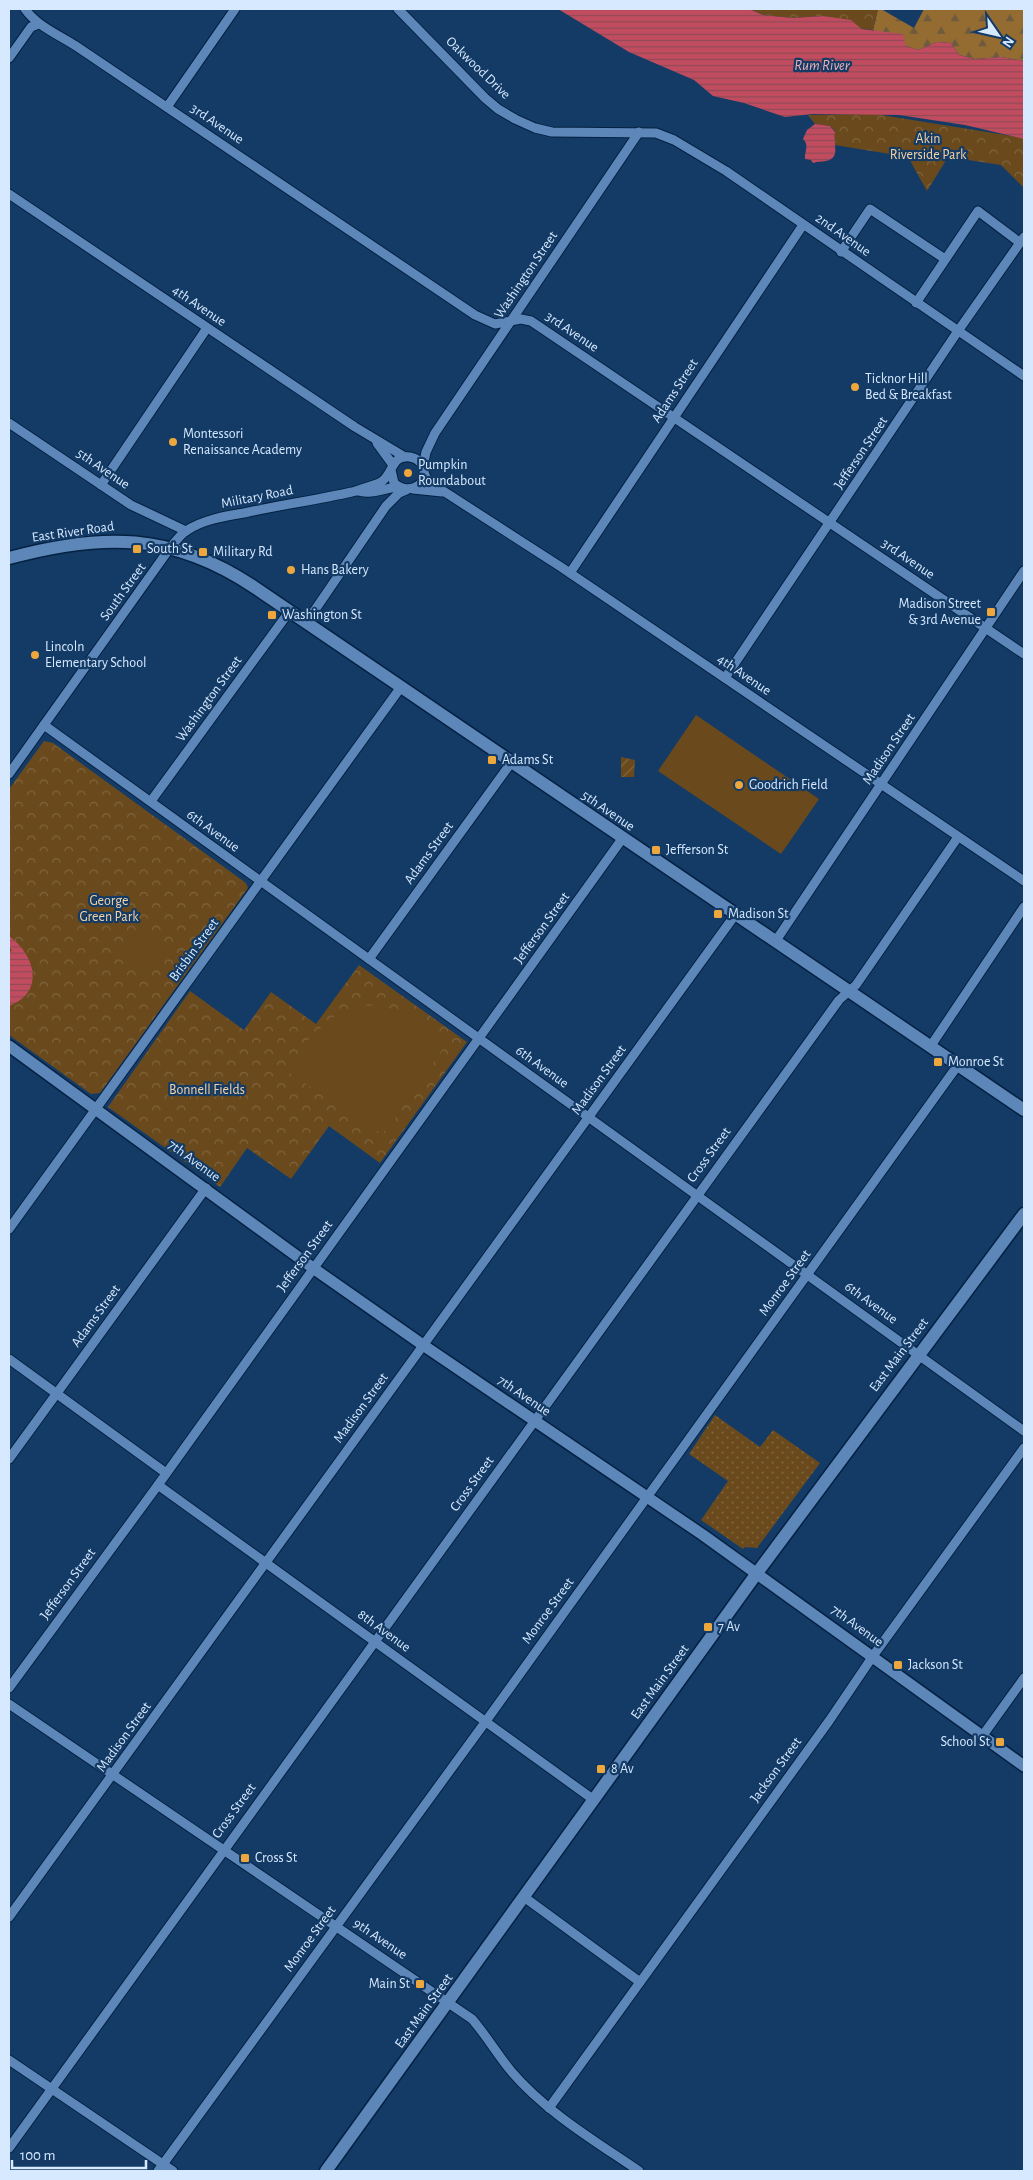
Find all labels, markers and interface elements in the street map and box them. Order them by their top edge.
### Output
north arrow [973,10,1023,60]
street label: Oakwood Drive [443,34,513,102]
text: N [999,34,1016,50]
water label: Rum River [794,58,851,73]
street label: 3rd Avenue [188,101,246,147]
park label: Akin Riverside Park [890,132,967,162]
street label: 2nd Avenue [813,211,873,259]
street label: Washington Street [492,229,561,321]
street label: 4th Avenue [170,283,228,329]
street label: 3rd Avenue [543,309,601,355]
street label: Adams Street [649,356,701,425]
place label: Ticknor Hill Bed & Breakfast [865,372,952,402]
marker: Ticknor Hill Bed & Breakfast [849,381,861,393]
street label: Jefferson Street [832,414,891,492]
place label: Montessori Renaissance Academy [183,427,302,457]
marker: Montessori Renaissance Academy [167,436,179,448]
street label: 5th Avenue [74,446,132,492]
place label: Pumpkin Roundabout [418,458,486,488]
marker: Pumpkin Roundabout [402,467,414,479]
street label: Military Road [220,483,294,511]
street label: East River Road [31,519,115,545]
street label: 3rd Avenue [879,536,937,582]
place label: South St [147,542,193,556]
marker: South St [131,543,143,555]
place label: Military Rd [213,545,273,559]
marker: Military Rd [197,546,209,558]
street label: South Street [98,560,149,623]
place label: Hans Bakery [301,563,369,577]
marker: Hans Bakery [285,564,297,576]
place label: Madison Street & 3rd Avenue [899,597,982,627]
marker: Madison Street & 3rd Avenue [985,606,997,618]
place label: Washington St [282,608,362,622]
marker: Washington St [266,609,278,621]
place label: Lincoln Elementary School [45,640,147,670]
marker: Lincoln Elementary School [29,649,41,661]
street label: 4th Avenue [715,652,773,698]
street label: Washington Street [173,653,245,744]
street label: Madison Street [860,710,918,787]
place label: Adams St [502,753,554,767]
marker: Adams St [486,754,498,766]
place label: Goodrich Field [749,778,828,792]
marker: Goodrich Field [733,779,745,791]
street label: 5th Avenue [579,788,637,834]
street label: 6th Avenue [184,807,242,855]
street label: Adams Street [402,819,456,887]
place label: Jefferson St [666,843,729,857]
marker: Jefferson St [650,844,662,856]
street label: Jefferson Street [512,889,573,966]
park label: George Green Park [79,894,139,924]
place label: Madison St [728,907,789,921]
marker: Madison St [712,908,724,920]
street label: Brisbin Street [167,916,222,984]
street label: Madison Street [569,1042,629,1117]
street label: 6th Avenue [513,1043,571,1091]
place label: Monroe St [948,1055,1004,1069]
marker: Monroe St [932,1056,944,1068]
park label: Bonnell Fields [169,1083,245,1097]
street label: Cross Street [685,1125,734,1185]
street label: 7th Avenue [165,1137,223,1185]
street label: Jefferson Street [275,1217,336,1294]
street label: Monroe Street [757,1247,814,1319]
street label: 6th Avenue [842,1279,900,1327]
street label: Adams Street [69,1282,123,1350]
street label: East Main Street [867,1315,931,1394]
street label: Madison Street [331,1370,391,1445]
street label: 7th Avenue [495,1373,553,1419]
street label: Cross Street [448,1454,497,1514]
street label: Jefferson Street [38,1545,99,1622]
street label: Monroe Street [520,1575,577,1647]
street label: 7th Avenue [828,1602,886,1650]
street label: 8th Avenue [355,1607,413,1655]
place label: 7 Av [718,1620,740,1634]
marker: 7 Av [702,1621,714,1633]
street label: East Main Street [628,1642,692,1722]
place label: Jackson St [908,1658,963,1672]
marker: Jackson St [892,1659,904,1671]
street label: Madison Street [94,1699,154,1774]
street label: Jackson Street [748,1734,805,1805]
place label: School St [940,1735,991,1749]
marker: School St [994,1736,1006,1748]
place label: 8 Av [611,1762,634,1776]
marker: 8 Av [595,1763,607,1775]
street label: Cross Street [210,1781,259,1841]
place label: Cross St [255,1851,298,1865]
marker: Cross St [239,1852,251,1864]
street label: Monroe Street [282,1903,339,1975]
street label: 9th Avenue [351,1916,409,1962]
street label: East Main Street [392,1971,456,2051]
place label: Main St [369,1977,411,1991]
marker: Main St [414,1978,426,1990]
scale bar [12,2138,146,2170]
text: 100 m [20,2148,55,2163]

